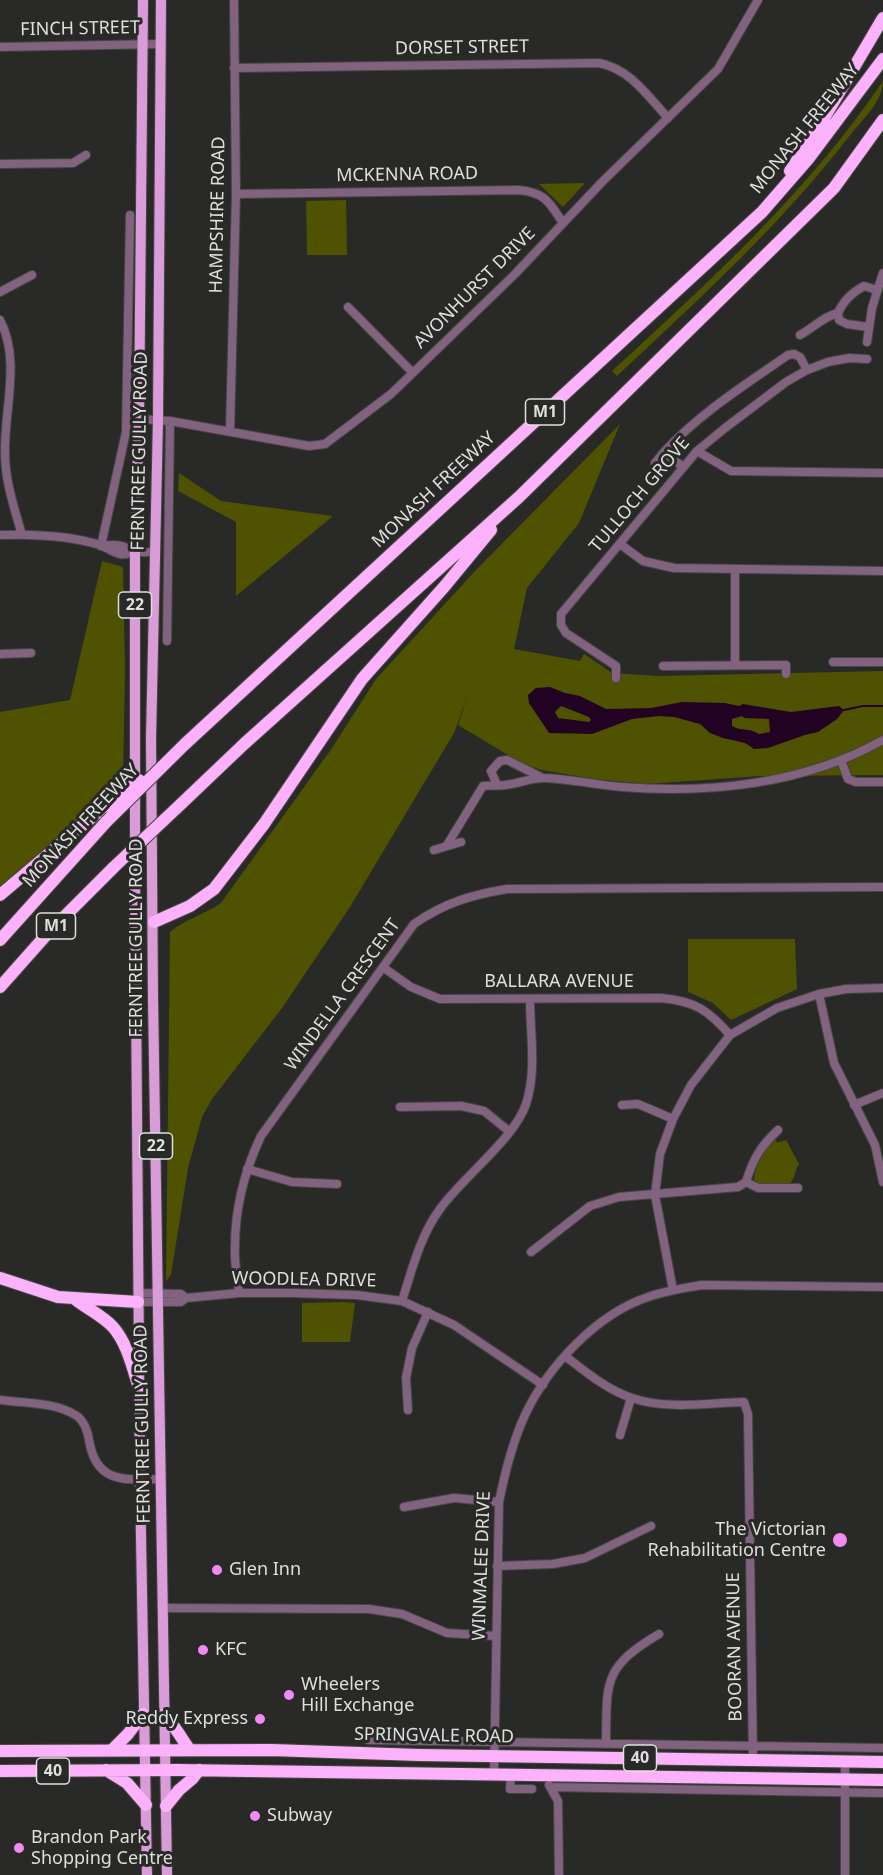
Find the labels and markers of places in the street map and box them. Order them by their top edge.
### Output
place label: The Victorian Rehabilitation Centre [648,1519,826,1562]
marker: The Victorian Rehabilitation Centre [831,1531,849,1549]
place label: Glen Inn [229,1559,301,1581]
marker: Glen Inn [210,1563,224,1577]
place label: KFC [215,1639,247,1661]
marker: KFC [196,1643,210,1657]
place label: Wheelers Hill Exchange [301,1674,414,1716]
marker: Wheelers Hill Exchange [282,1688,296,1702]
place label: Reddy Express [126,1708,248,1730]
marker: Reddy Express [253,1712,267,1726]
place label: Subway [267,1805,332,1827]
marker: Subway [248,1809,262,1823]
place label: Brandon Park Shopping Centre [31,1827,173,1870]
marker: Brandon Park Shopping Centre [12,1841,26,1855]

